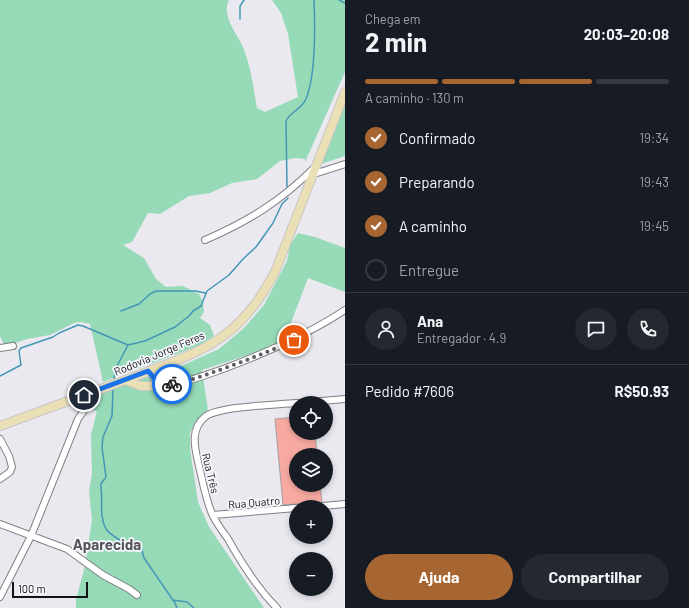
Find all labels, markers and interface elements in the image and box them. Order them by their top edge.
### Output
text: Chega em [365,11,421,27]
text: 20:03–20:08 [584,25,669,43]
text: 2 min [365,26,427,57]
text: A caminho · 130 m [365,90,464,106]
icon: check [365,127,387,149]
text: Confirmado [399,129,475,147]
text: 19:34 [639,130,669,146]
icon: check [365,171,387,193]
text: Preparando [399,173,475,191]
text: 19:43 [639,174,669,190]
icon: check [365,215,387,237]
text: A caminho [399,217,467,235]
text: 19:45 [639,218,669,234]
text: Entregue [399,261,459,279]
button: person [365,308,407,350]
button: chat [575,308,617,350]
button: phone [627,308,669,350]
text: Ana [417,312,443,330]
pin [277,323,311,357]
street label: Rodovia Jorge Feres [112,328,206,378]
icon: bag [283,329,305,351]
text: Entregador · 4.9 [417,330,506,346]
courier [152,364,192,404]
icon: bike [161,373,183,395]
pin [67,378,101,412]
text: Pedido #7606 [365,382,454,400]
text: R$50.93 [614,382,669,400]
icon: home [73,384,95,406]
map controls [289,396,333,596]
button: locate [289,396,333,440]
button: layers [289,448,333,492]
street label: Rua Três [200,451,222,495]
street label: Rua Quatro [227,493,281,511]
button: + [289,500,333,544]
district label: Aparecida [73,535,141,553]
button: − [289,552,333,596]
button: Ajuda [365,554,513,600]
button: Compartilhar [521,554,669,600]
scale bar [12,580,88,599]
text: 100 m [18,582,46,595]

